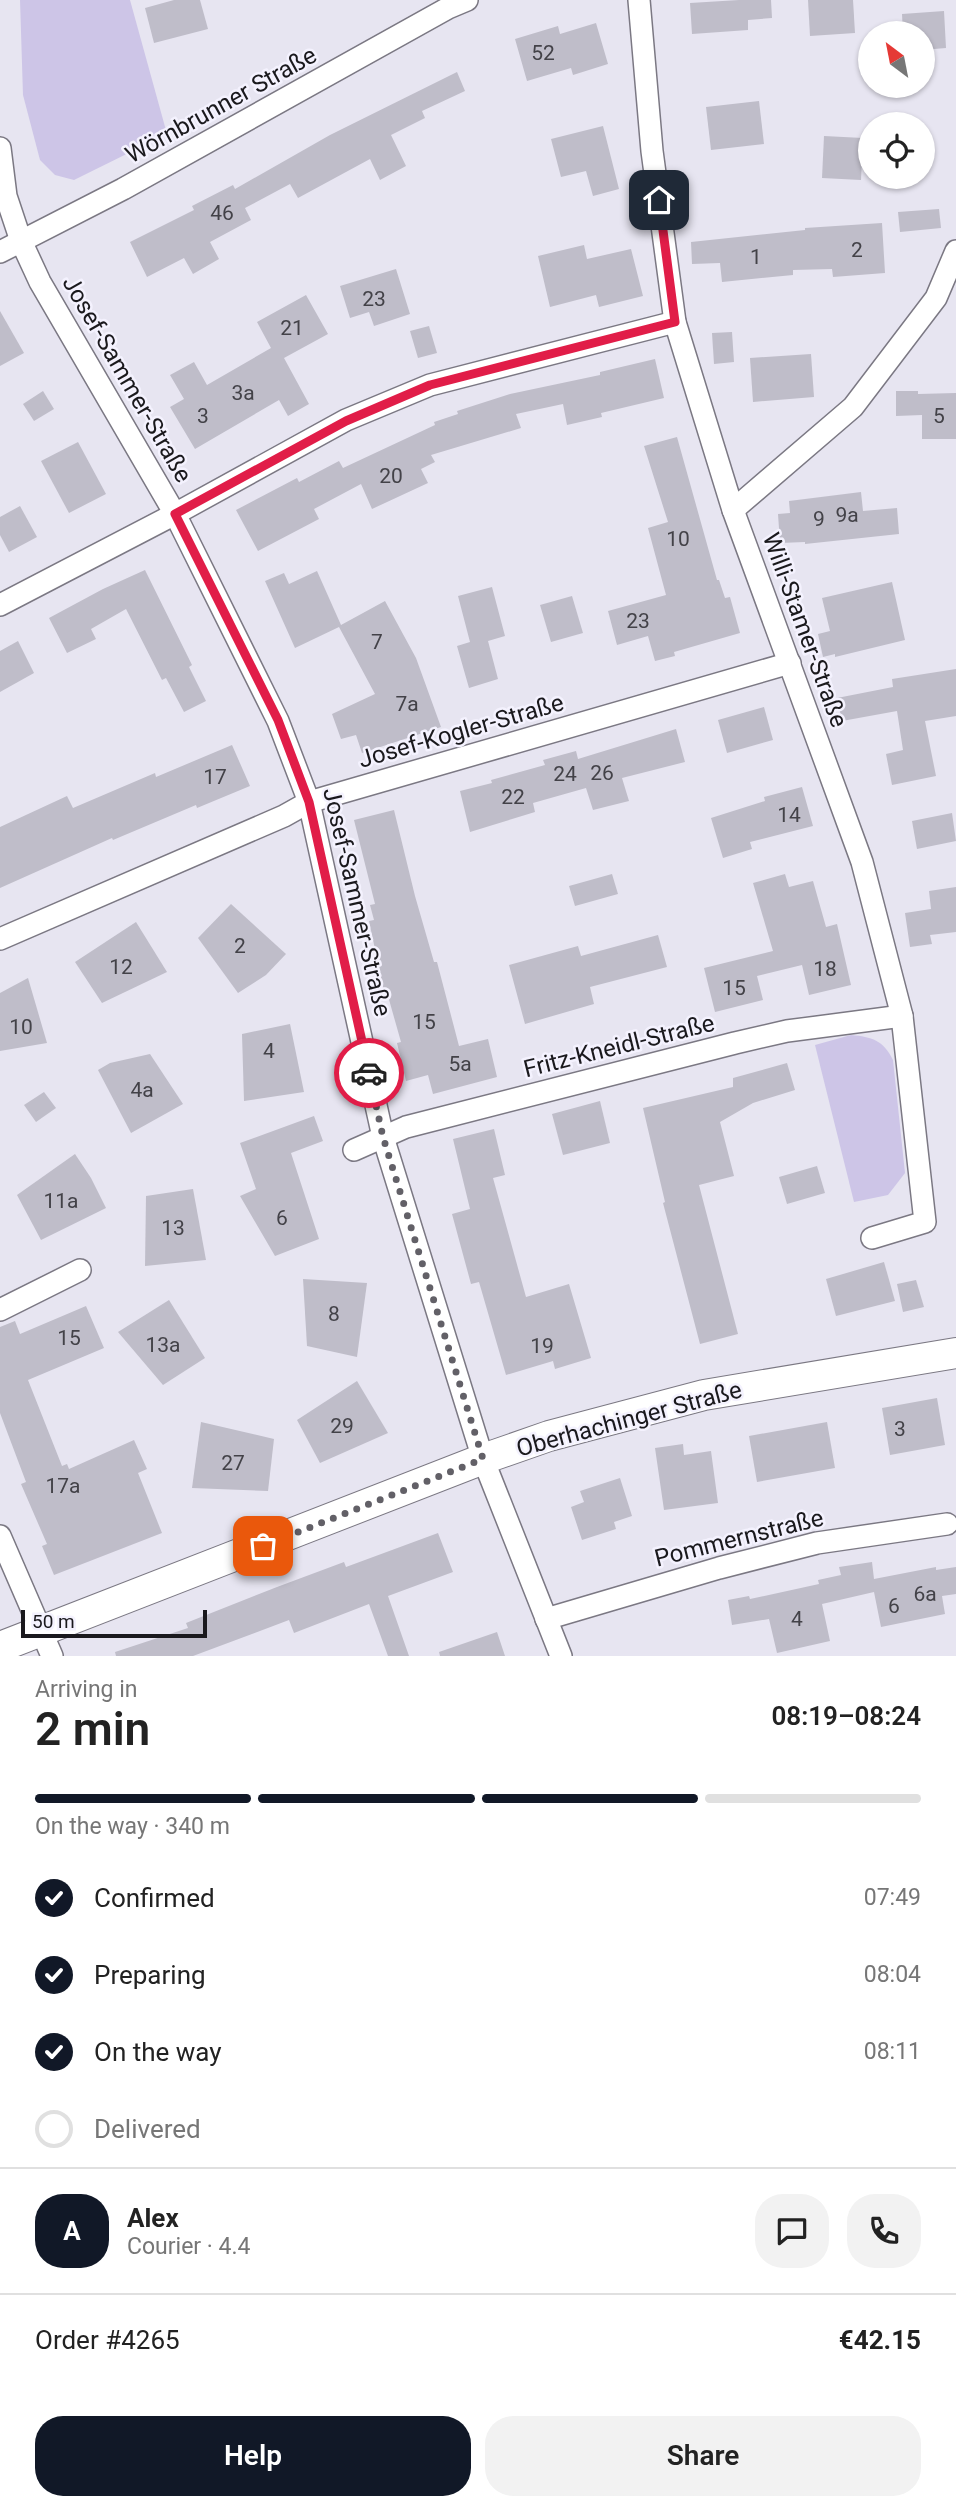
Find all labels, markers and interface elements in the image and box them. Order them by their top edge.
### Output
north arrow [858,21,934,98]
map controls [858,21,935,189]
street label: Wörnbrunner Straße [121,41,321,169]
house number: 52 [531,41,555,65]
button: locate [858,112,935,189]
pin [629,170,689,230]
icon: home [640,181,678,219]
house number: 46 [210,201,234,225]
house number: 2 [851,238,863,262]
house number: 1 [750,245,762,269]
street label: Josef-Sammer-Straße [56,271,198,487]
house number: 23 [362,287,386,311]
house number: 21 [280,316,304,340]
house number: 3a [231,381,255,405]
house number: 3 [197,404,209,428]
house number: 5 [933,404,945,428]
house number: 20 [379,464,403,488]
house number: 9a [835,503,859,527]
house number: 9 [813,507,825,531]
house number: 10 [666,527,690,551]
street label: Willi-Stamer-Straße [757,529,853,731]
house number: 23 [626,609,650,633]
house number: 7 [371,630,383,654]
street label: Josef-Kogler-Straße [355,688,567,774]
house number: 7a [395,692,419,716]
house number: 26 [590,761,614,785]
house number: 24 [553,762,577,786]
house number: 17 [203,765,227,789]
street label: Josef-Sammer-Straße [317,785,397,1019]
house number: 22 [501,785,525,809]
house number: 14 [777,803,801,827]
house number: 2 [234,934,246,958]
house number: 12 [109,955,133,979]
house number: 18 [813,957,837,981]
house number: 15 [722,976,746,1000]
street label: Fritz-Kneidl-Straße [521,1009,717,1083]
house number: 15 [412,1010,436,1034]
house number: 10 [9,1015,33,1039]
courier [334,1038,404,1108]
house number: 4 [263,1039,275,1063]
house number: 5a [448,1052,472,1076]
icon: car [350,1054,388,1092]
house number: 4a [130,1078,154,1102]
house number: 11a [43,1189,79,1213]
house number: 6 [276,1206,288,1230]
house number: 13 [161,1216,185,1240]
house number: 8 [328,1302,340,1326]
house number: 15 [57,1326,81,1350]
house number: 13a [145,1333,181,1357]
house number: 19 [530,1334,554,1358]
street label: Oberhachinger Straße [513,1375,745,1463]
house number: 29 [330,1414,354,1438]
house number: 3 [894,1417,906,1441]
house number: 27 [221,1451,245,1475]
house number: 17a [45,1474,81,1498]
street label: Pommernstraße [652,1504,826,1572]
pin [233,1516,293,1576]
icon: bag [244,1527,282,1565]
house number: 6a [913,1582,937,1606]
house number: 6 [888,1594,900,1618]
scale bar [21,1607,206,1639]
house number: 4 [791,1607,803,1631]
text: 50 m [32,1610,75,1633]
text: Arriving in [35,1676,138,1703]
text: 08:19–08:24 [771,1701,921,1731]
text: 2 min [35,1702,150,1756]
text: On the way · 340 m [35,1813,230,1840]
icon: check [35,1879,73,1917]
text: Confirmed [94,1883,215,1913]
text: 07:49 [864,1884,921,1911]
icon: check [35,1956,73,1994]
text: Preparing [94,1960,206,1990]
text: 08:04 [864,1961,921,1988]
icon: check [35,2033,73,2071]
text: On the way [94,2037,222,2067]
text: 08:11 [864,2038,921,2065]
text: Delivered [94,2114,201,2144]
button: chat [755,2194,829,2268]
button: phone [847,2194,921,2268]
text: Alex [127,2203,179,2233]
text: A [63,2216,81,2246]
text: Courier · 4.4 [127,2233,250,2260]
text: Order #4265 [35,2325,180,2355]
text: €42.15 [839,2325,921,2355]
button: Help [35,2416,471,2496]
button: Share [485,2416,921,2496]

